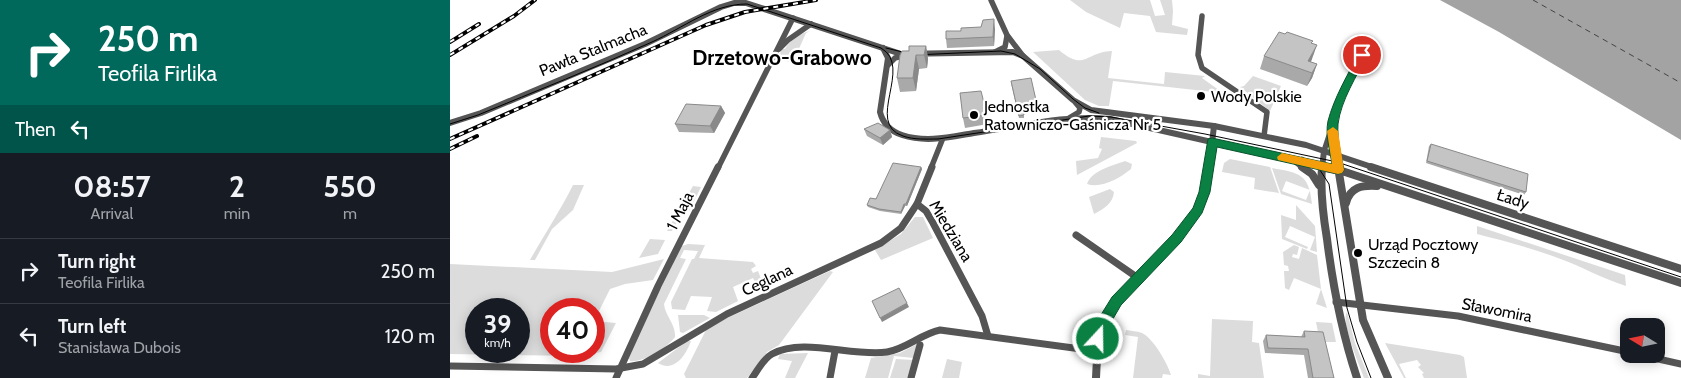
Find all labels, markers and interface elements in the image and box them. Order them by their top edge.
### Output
text: 250 m [98,17,198,60]
icon: right [15,20,80,85]
street label: Pawła Stalmacha [536,20,650,80]
pin [1341,34,1383,76]
icon: arrive [1348,41,1376,69]
district label: Drzetowo-Grabowo [692,45,872,70]
text: Teofila Firlika [98,60,217,87]
place label: Wody Polskie [1211,87,1302,106]
marker: Wody Polskie [1195,90,1207,102]
place label: Jednostka Ratowniczo-Gaśnicza Nr 5 [983,97,1161,134]
marker: Jednostka Ratowniczo-Gaśnicza Nr 5 [968,109,980,121]
icon: left [66,115,94,143]
text: Then [15,118,56,141]
text: 08:57 [73,168,151,205]
text: 2 [229,168,245,205]
text: 550 [323,168,377,205]
street label: Łady [1495,185,1531,213]
street label: 1 Maja [662,188,698,233]
street label: Miedziana [925,197,977,266]
text: Arrival [91,204,133,223]
text: min [224,204,250,223]
text: m [343,204,357,223]
place label: Urząd Pocztowy Szczecin 8 [1368,235,1478,272]
marker: Urząd Pocztowy Szczecin 8 [1352,247,1364,259]
text: Turn right [58,250,136,273]
icon: right [15,257,43,285]
text: 250 m [381,260,435,283]
street label: Ceglana [739,260,796,300]
text: Teofila Firlika [58,273,145,292]
street label: Sławomira [1460,294,1534,326]
speed limit sign: 40 [540,298,605,363]
text: 39 [484,309,511,339]
position arrow [1071,312,1123,364]
text: Turn left [58,315,126,338]
north arrow [1620,318,1665,362]
map controls [1620,318,1665,363]
icon: left [15,322,43,350]
text: 120 m [385,325,435,348]
text: km/h [484,335,511,350]
text: Stanisława Dubois [58,338,181,357]

